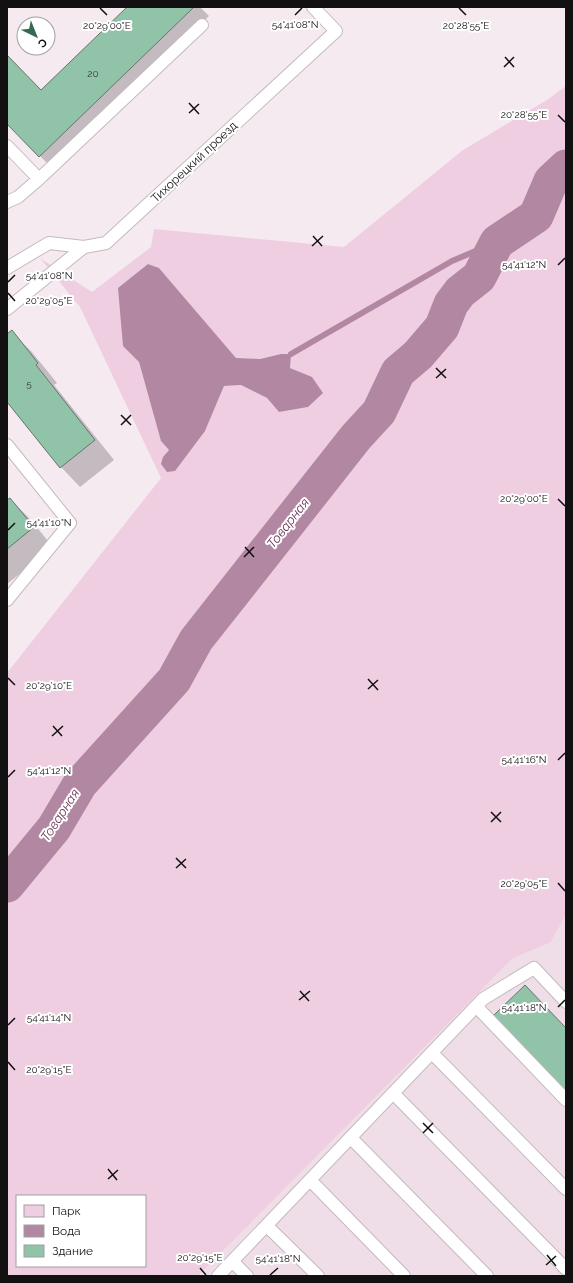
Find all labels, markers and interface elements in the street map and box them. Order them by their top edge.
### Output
north arrow [16,16,56,56]
text: 54°41'08"N [272,19,318,30]
text: 20°29'00"E [83,20,131,31]
text: 20°28'55"E [443,20,489,31]
text: С [35,36,50,51]
house number: 20 [87,68,99,79]
text: 20°28'55"E [501,109,547,120]
street label: Тихорецкий проезд [148,119,240,205]
text: 54°41'12"N [502,259,546,270]
text: 54°41'08"N [26,270,72,281]
text: 20°29'05"E [25,295,73,306]
house number: 5 [26,378,32,389]
text: 20°29'00"E [500,493,548,504]
water label: Товарная [264,495,312,551]
text: 54°41'10"N [26,517,72,528]
text: 20°29'10"E [26,680,72,691]
text: 54°41'16"N [501,754,547,765]
text: 54°41'12"N [27,765,71,776]
water label: Товарная [38,786,82,844]
text: 20°29'05"E [500,878,548,889]
text: 54°41'18"N [502,1002,546,1013]
text: 54°41'14"N [27,1012,71,1023]
text: 20°29'15"E [26,1064,72,1075]
legend [16,1195,146,1267]
text: Парк [52,1204,81,1218]
text: Вода [52,1224,81,1238]
text: Здание [52,1244,93,1258]
text: 20°29'15"E [177,1252,223,1263]
text: 54°41'18"N [256,1253,300,1264]

